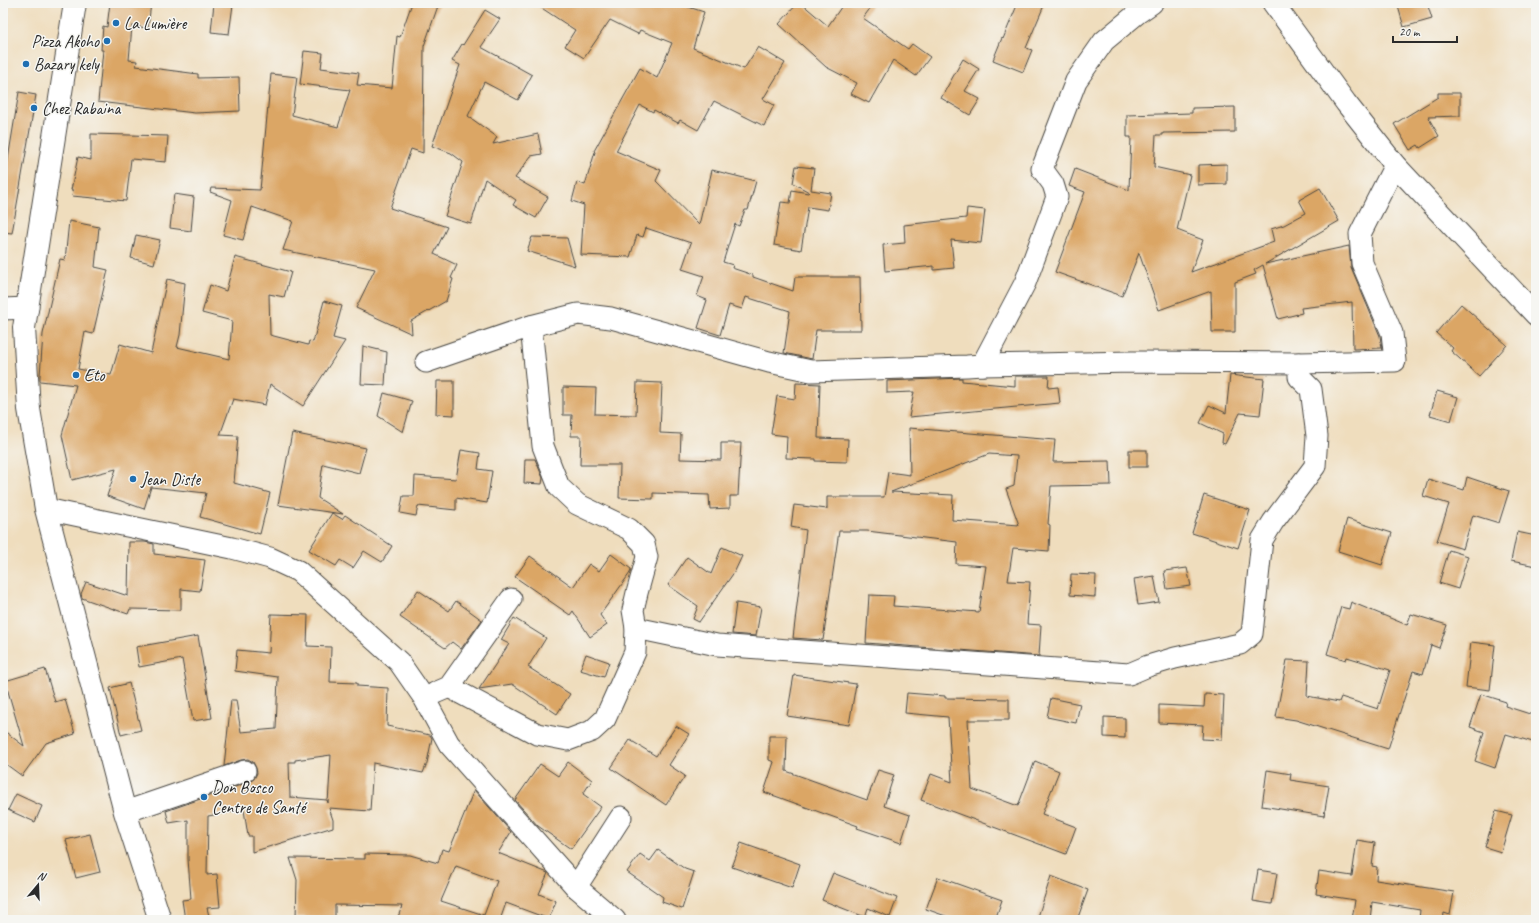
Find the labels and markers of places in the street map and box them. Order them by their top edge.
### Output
place label: La Lumière [124,13,188,34]
marker: La Lumière [111,18,121,28]
place label: Pizza Akoho [31,31,100,52]
marker: Pizza Akoho [102,36,112,46]
place label: Bazary kely [34,54,100,75]
marker: Bazary kely [21,59,31,69]
place label: Chez Rabaina [42,98,121,119]
marker: Chez Rabaina [29,103,39,113]
place label: Eto [84,365,106,386]
marker: Eto [71,370,81,380]
place label: Jean Diste [140,469,202,490]
marker: Jean Diste [128,474,138,484]
place label: Don Bosco Centre de Santé [212,777,308,818]
marker: Don Bosco Centre de Santé [199,792,209,802]

